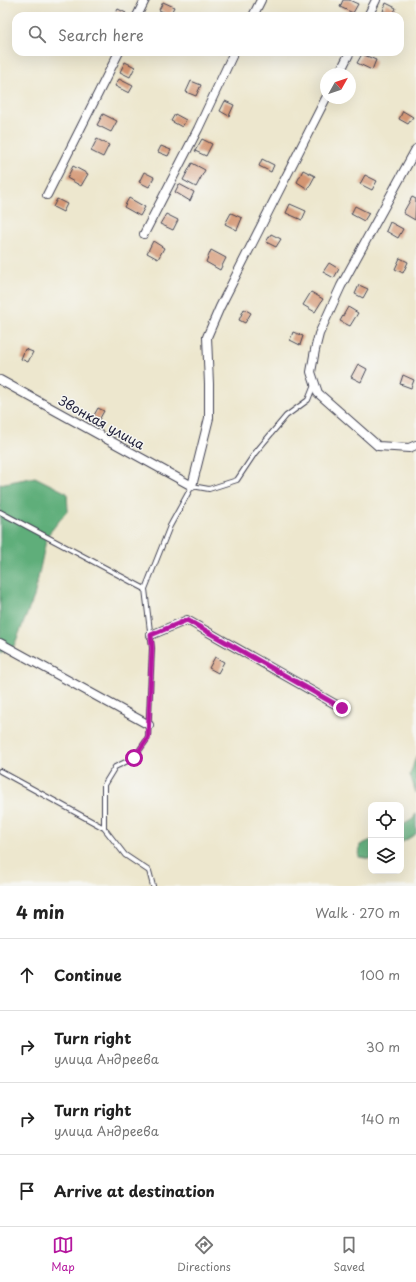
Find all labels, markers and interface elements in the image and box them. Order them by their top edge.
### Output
search box [12,12,404,56]
icon: search [26,23,48,45]
text: Search here [58,23,144,46]
north arrow [320,68,356,104]
street label: Звонкая улица [56,391,149,454]
route end [333,699,351,717]
route start [125,749,143,767]
map controls [368,802,404,874]
button: locate [368,802,404,838]
button: layers [368,838,404,874]
text: 4 min [16,899,64,925]
text: Walk · 270 m [315,903,400,922]
text: Continue [54,963,122,986]
icon: ahead [16,964,38,986]
text: 100 m [360,965,400,984]
text: Turn right [54,1026,131,1049]
icon: right [16,1036,38,1058]
text: 30 m [366,1037,400,1056]
text: улица Андреева [54,1049,159,1068]
text: Turn right [54,1098,131,1121]
icon: right [16,1108,38,1130]
text: 140 m [361,1109,400,1128]
text: улица Андреева [54,1121,159,1140]
text: Arrive at destination [54,1179,215,1202]
icon: arrive [16,1180,38,1202]
tab: Map [51,1234,75,1275]
tab: Directions [177,1234,231,1275]
tab: Saved [333,1234,365,1275]

